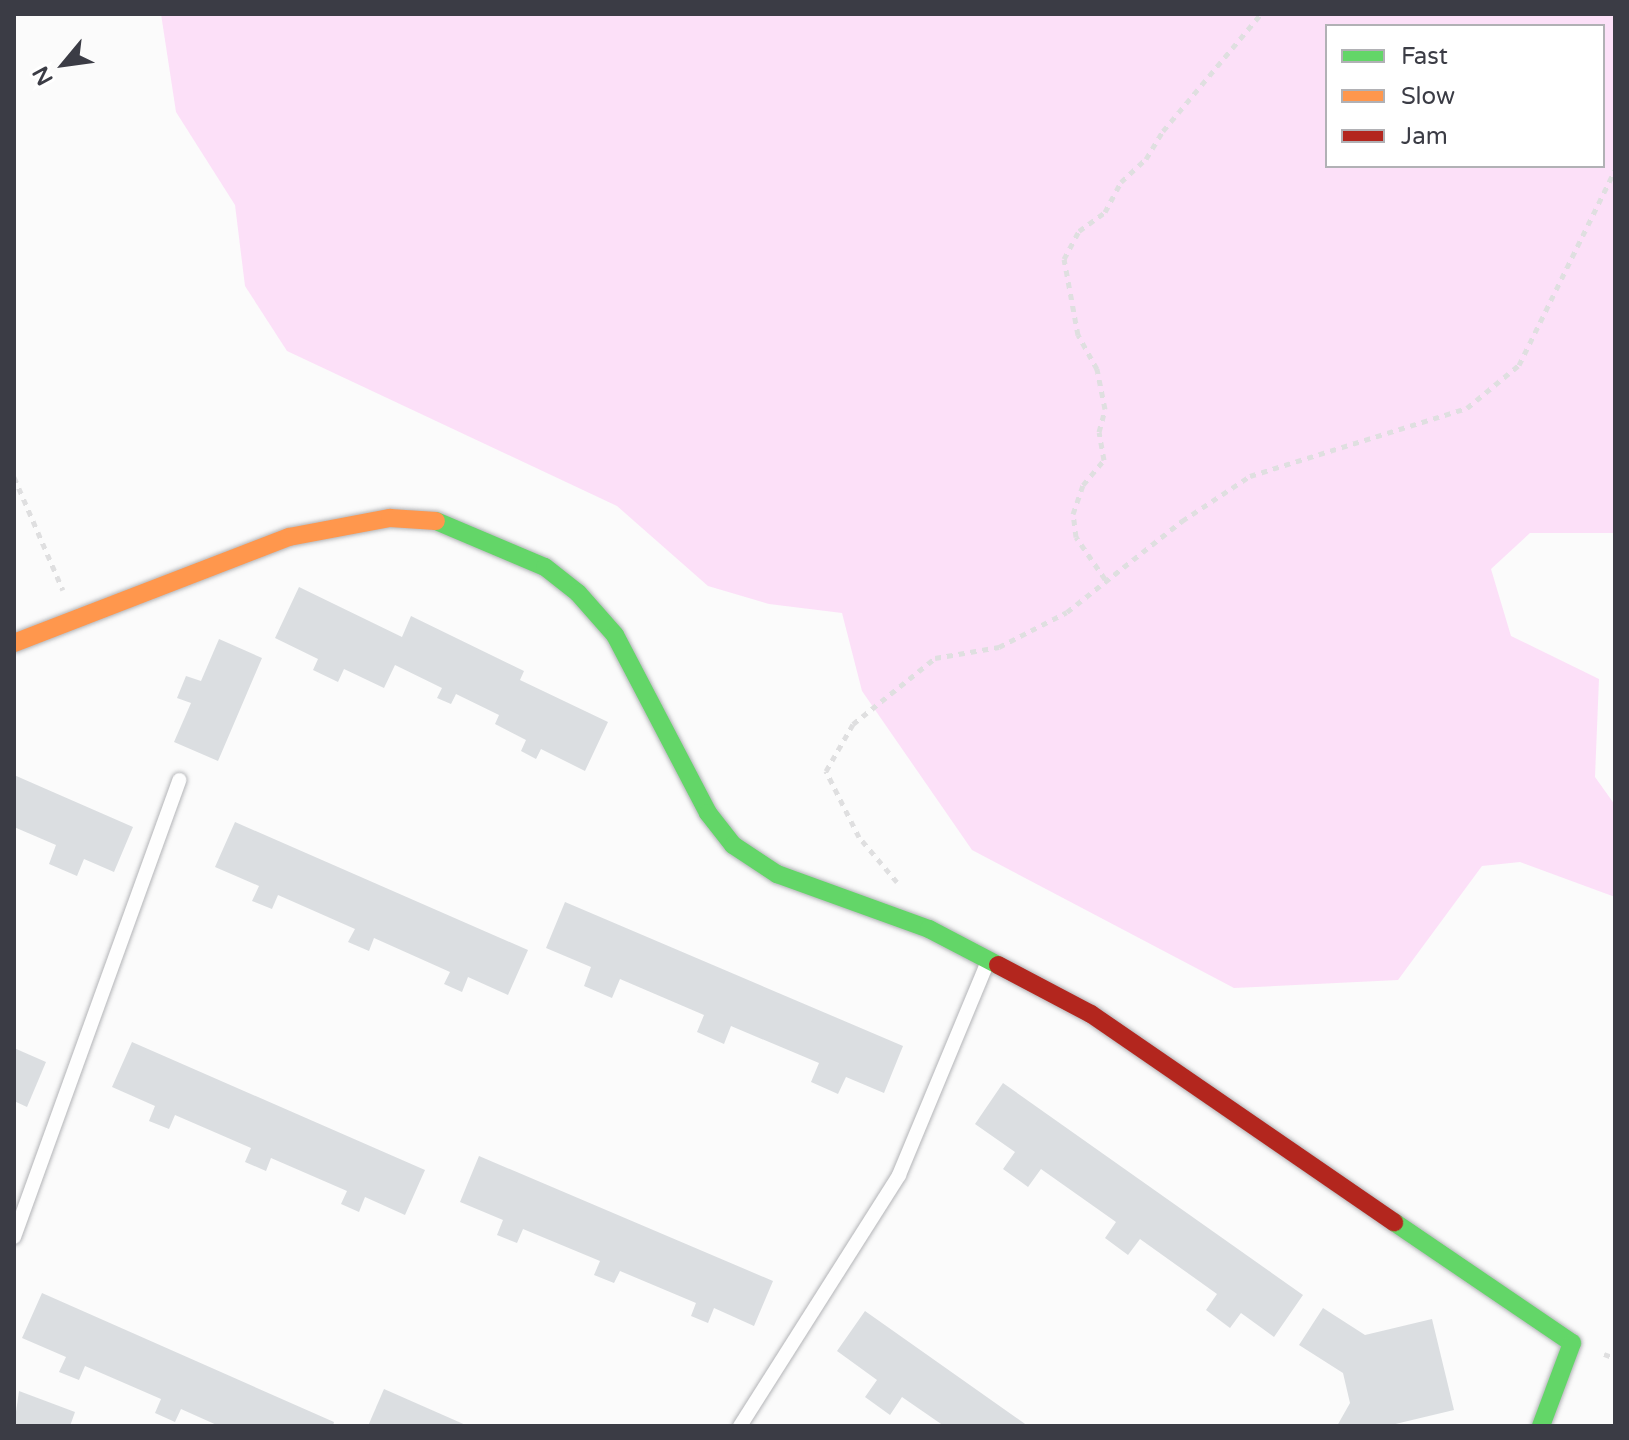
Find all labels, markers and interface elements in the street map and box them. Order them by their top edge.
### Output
north arrow [24,24,104,104]
legend [1325,24,1605,168]
text: Fast [1401,42,1448,71]
text: N [27,62,59,90]
text: Slow [1401,82,1455,111]
text: Jam [1401,122,1448,151]

